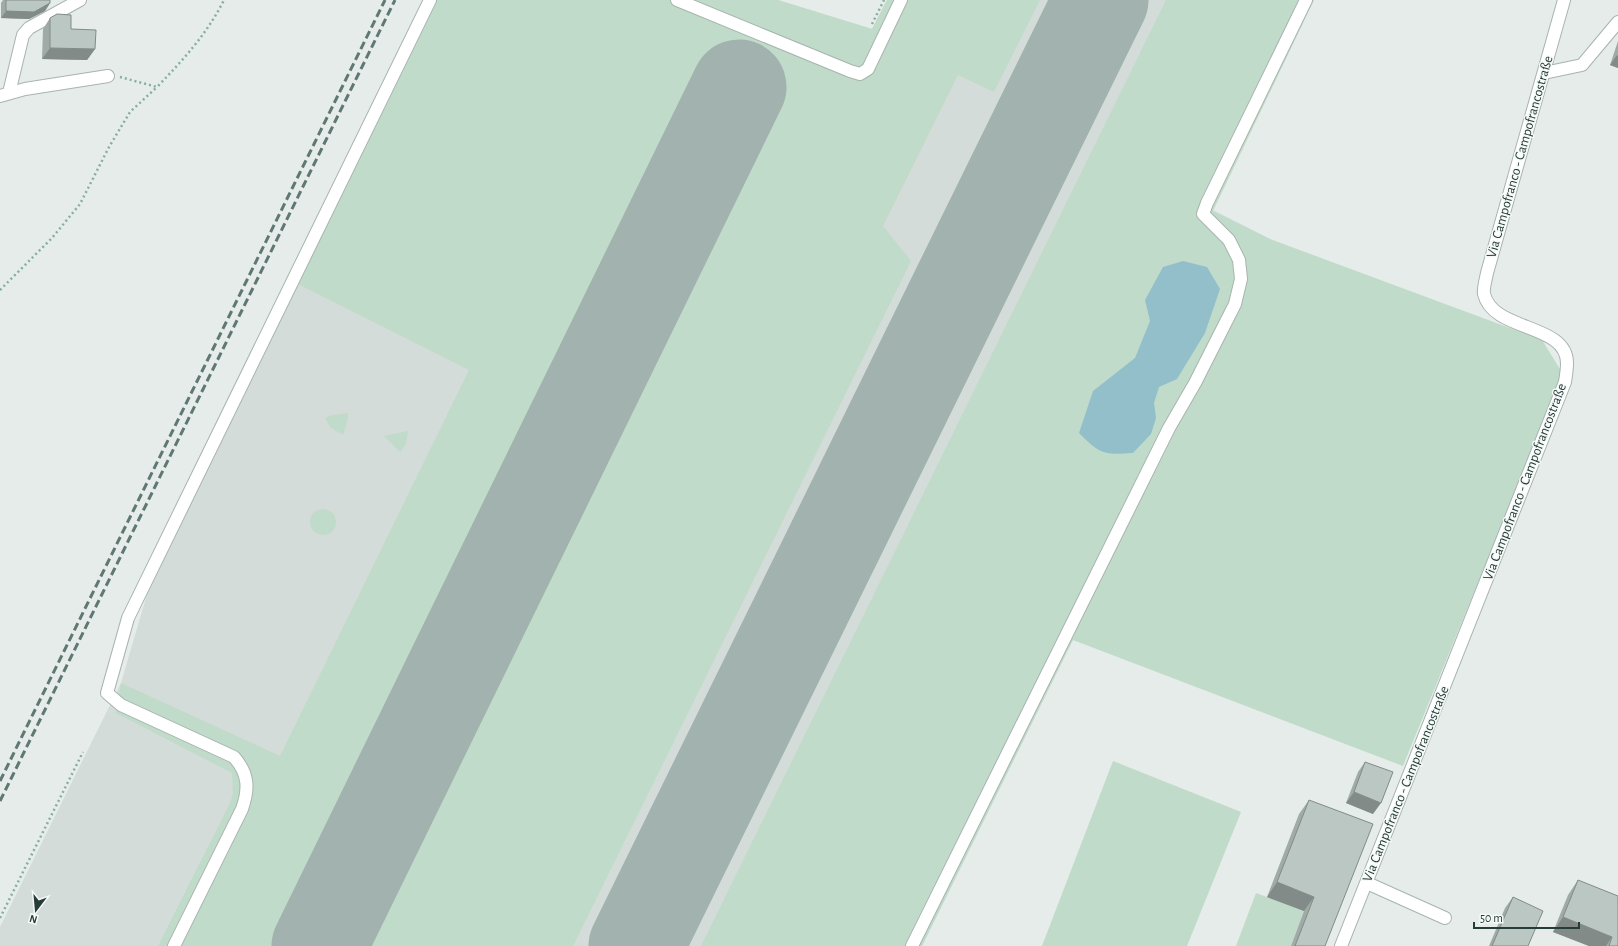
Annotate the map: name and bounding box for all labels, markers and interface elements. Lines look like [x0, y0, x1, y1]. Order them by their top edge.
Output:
street label: Via Campofranco - Campofrancostraße [1484, 54, 1556, 260]
street label: Via Campofranco - Campofrancostraße [1481, 382, 1569, 582]
street label: Via Campofranco - Campofrancostraße [1360, 684, 1452, 884]
north arrow [16, 890, 56, 930]
scale bar [1474, 904, 1579, 930]
text: 50 m [1480, 912, 1503, 924]
text: N [28, 913, 39, 925]

